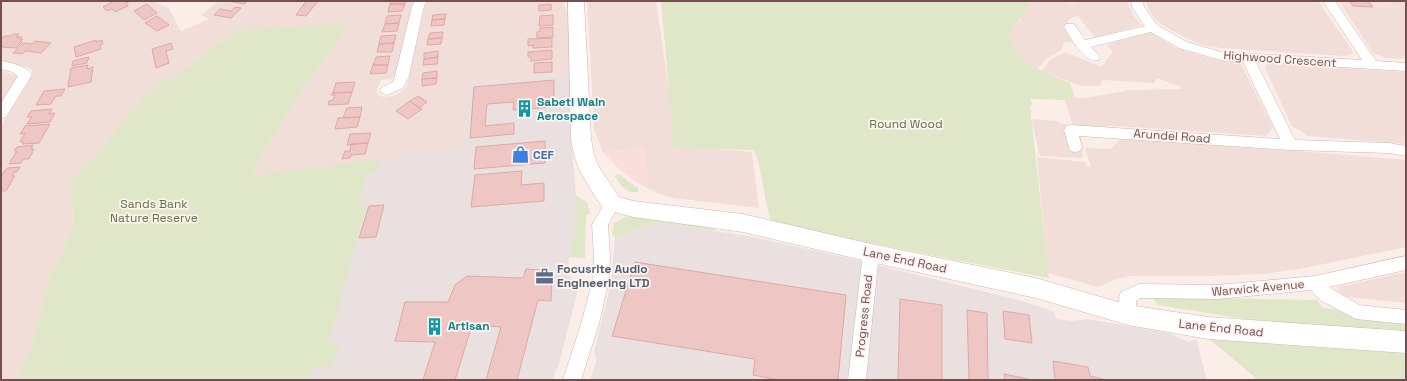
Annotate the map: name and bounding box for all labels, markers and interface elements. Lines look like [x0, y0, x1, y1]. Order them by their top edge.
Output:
street label: Highwood Crescent [1223, 47, 1337, 71]
place label: Sabeti Wain Aerospace [537, 94, 605, 124]
building icon: Sabeti Wain Aerospace [514, 99, 534, 119]
park label: Round Wood [869, 116, 943, 132]
street label: Arundel Road [1133, 125, 1211, 147]
shop icon: CEF [510, 145, 530, 165]
place label: CEF [533, 147, 554, 163]
park label: Sands Bank Nature Reserve [110, 196, 198, 226]
street label: Lane End Road [862, 243, 948, 277]
place label: Focusrite Audio Engineering LTD [557, 261, 650, 291]
office icon: Focusrite Audio Engineering LTD [534, 266, 554, 286]
street label: Progress Road [852, 274, 876, 358]
street label: Warwick Avenue [1211, 276, 1305, 300]
building icon: Artisan [425, 316, 445, 336]
street label: Lane End Road [1178, 316, 1264, 340]
place label: Artisan [448, 318, 490, 334]

